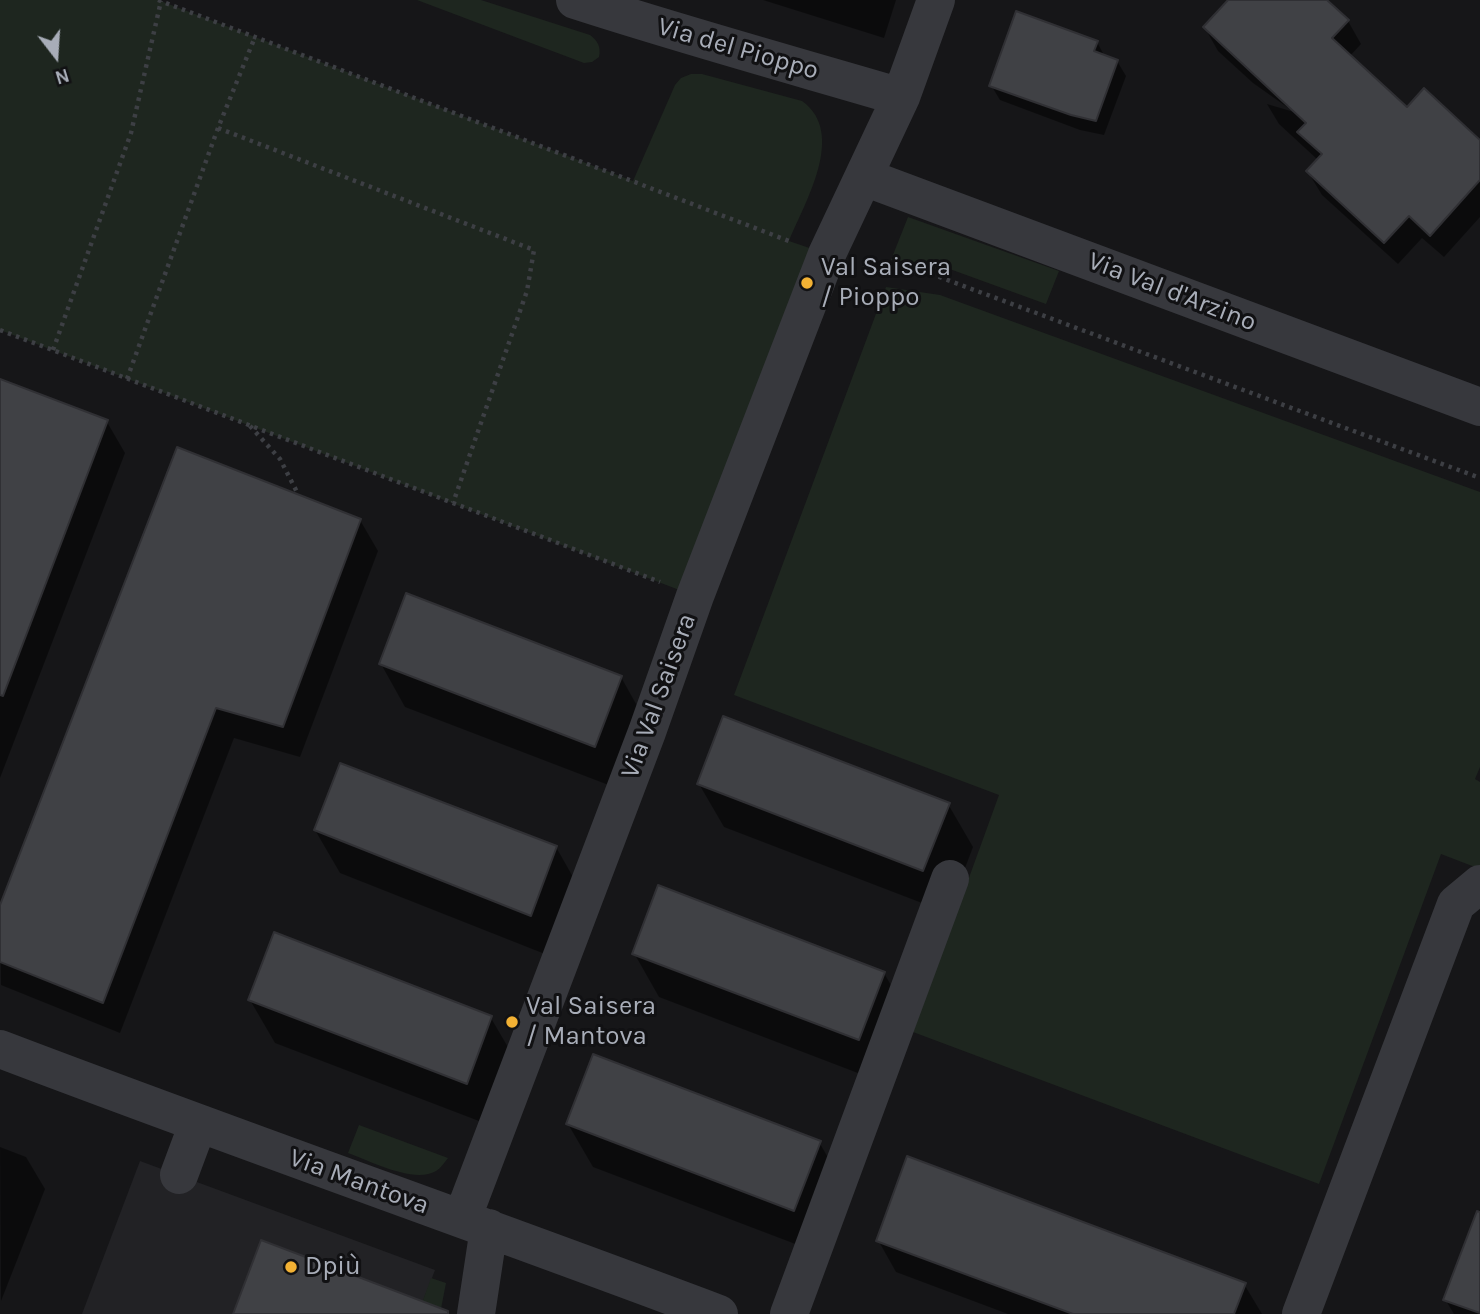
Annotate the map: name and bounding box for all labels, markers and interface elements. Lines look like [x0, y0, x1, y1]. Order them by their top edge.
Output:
street label: Via del Pioppo [654, 11, 822, 87]
north arrow [21, 21, 91, 91]
text: N [52, 64, 72, 89]
street label: Via Val d'Arzino [1083, 246, 1261, 338]
place label: Val Saisera / Pioppo [821, 252, 951, 314]
marker: Val Saisera / Pioppo [799, 275, 815, 291]
street label: Via Val Saisera [615, 609, 703, 783]
place label: Val Saisera / Mantova [526, 991, 656, 1052]
marker: Val Saisera / Mantova [504, 1014, 520, 1030]
street label: Via Mantova [285, 1142, 433, 1222]
place label: Dpiù [305, 1251, 361, 1283]
marker: Dpiù [283, 1259, 299, 1275]

